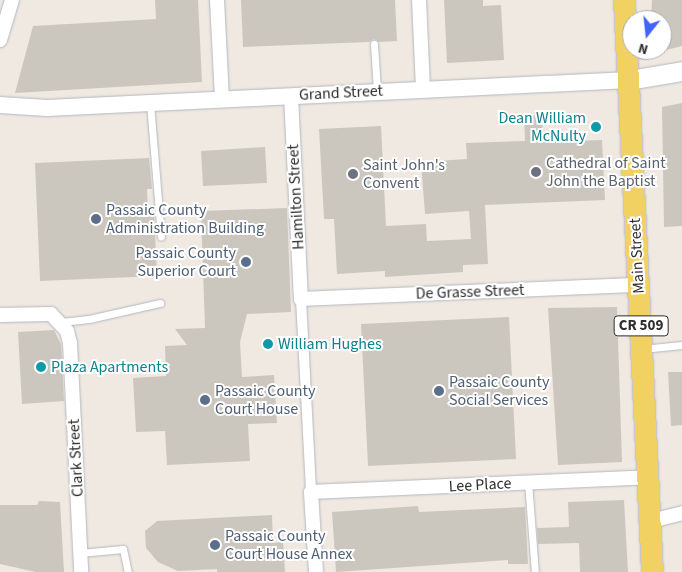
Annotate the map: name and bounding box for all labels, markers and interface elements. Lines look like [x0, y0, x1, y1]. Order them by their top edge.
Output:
north arrow [622, 10, 672, 60]
text: N [636, 38, 650, 59]
street label: Grand Street [299, 81, 383, 105]
place label: Dean William McNulty [498, 108, 586, 146]
marker: Dean William McNulty [590, 121, 602, 133]
street label: Hamilton Street [284, 144, 308, 250]
place label: Cathedral of Saint John the Baptist [546, 153, 666, 191]
place label: Saint John's Convent [363, 155, 445, 193]
marker: Cathedral of Saint John the Baptist [530, 166, 542, 178]
marker: Saint John's Convent [347, 168, 359, 180]
place label: Passaic County Administration Building [106, 200, 264, 238]
marker: Passaic County Administration Building [90, 213, 102, 225]
street label: Main Street [625, 218, 649, 294]
place label: Passaic County Superior Court [136, 243, 236, 281]
marker: Passaic County Superior Court [240, 256, 252, 268]
street label: De Grasse Street [415, 281, 525, 303]
road number: CR 509 [614, 314, 668, 338]
place label: William Hughes [278, 334, 382, 354]
marker: William Hughes [262, 338, 274, 350]
place label: Plaza Apartments [51, 357, 168, 377]
marker: Plaza Apartments [35, 361, 47, 373]
place label: Passaic County Social Services [449, 372, 549, 410]
place label: Passaic County Court House [215, 381, 315, 419]
marker: Passaic County Social Services [433, 385, 445, 397]
marker: Passaic County Court House [199, 394, 211, 406]
street label: Clark Street [64, 419, 88, 497]
street label: Lee Place [448, 474, 512, 496]
place label: Passaic County Court House Annex [225, 526, 352, 564]
marker: Passaic County Court House Annex [209, 539, 221, 551]

